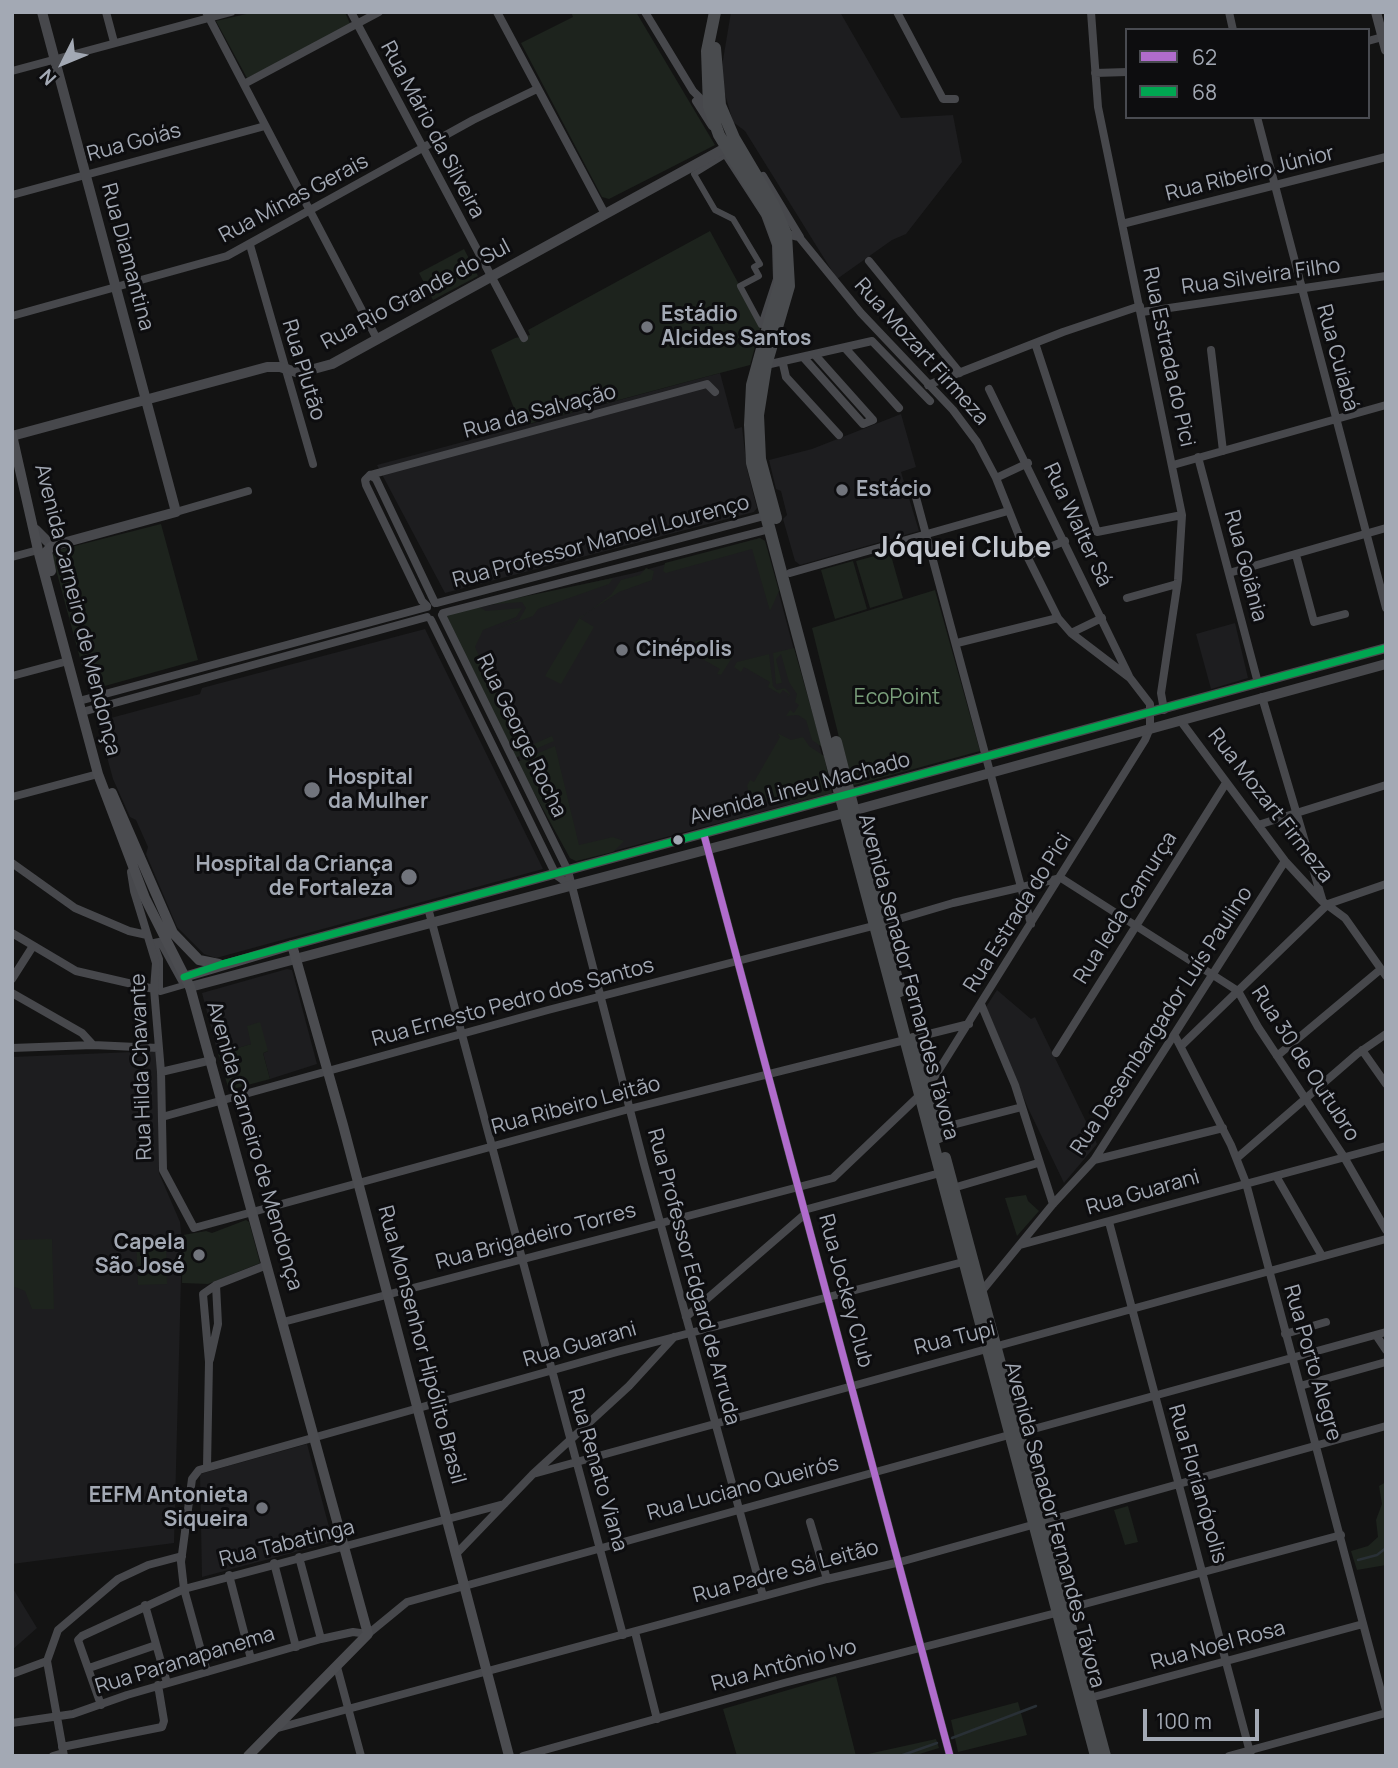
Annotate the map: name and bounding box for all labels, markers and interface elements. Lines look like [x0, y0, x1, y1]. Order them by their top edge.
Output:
north arrow [28, 28, 98, 98]
legend [1125, 28, 1370, 119]
street label: Rua Mário da Silveira [375, 37, 489, 223]
text: 62 [1192, 43, 1217, 71]
text: N [33, 63, 62, 91]
text: 68 [1192, 78, 1217, 106]
street label: Rua Goiás [84, 118, 184, 168]
street label: Rua Ribeiro Júnior [1163, 141, 1337, 207]
street label: Rua Minas Gerais [215, 149, 373, 249]
street label: Rua Diamantina [95, 180, 159, 334]
street label: Rua Rio Grande do Sul [317, 234, 515, 356]
street label: Rua Silveira Filho [1180, 253, 1342, 301]
street label: Rua Estrada do Pici [1137, 265, 1199, 449]
street label: Rua Mozart Firmeza [848, 273, 994, 431]
place label: Estádio Alcides Santos [661, 302, 811, 352]
street label: Rua Cuiabá [1311, 302, 1363, 414]
street label: Rua Plutão [276, 317, 330, 423]
marker: Estádio Alcides Santos [639, 319, 655, 335]
street label: Rua da Salvação [461, 380, 619, 444]
street label: Rua Walter Sá [1037, 459, 1117, 591]
street label: Avenida Carneiro de Mendonça [29, 462, 125, 758]
place label: Estácio [856, 477, 931, 503]
marker: Estácio [834, 482, 850, 498]
street label: Rua Professor Manoel Lourenço [450, 490, 752, 594]
street label: Rua Goiânia [1218, 507, 1272, 625]
district label: Jóquei Clube [875, 532, 1051, 566]
place label: Cinépolis [636, 637, 732, 663]
marker: Cinépolis [614, 642, 630, 658]
street label: Rua George Rocha [471, 650, 571, 822]
park label: EcoPoint [854, 685, 940, 711]
street label: Rua Mozart Firmeza [1202, 724, 1338, 888]
street label: Avenida Lineu Machado [687, 747, 913, 831]
place label: Hospital da Mulher [328, 765, 428, 815]
marker: Hospital da Mulher [302, 780, 322, 800]
street label: Avenida Senador Fernandes Távora [852, 811, 964, 1143]
street label: Rua Ieda Camurça [1069, 827, 1183, 989]
street label: Rua Estrada do Pici [959, 829, 1077, 997]
unlabelled marker [671, 833, 685, 847]
place label: Hospital da Criança de Fortaleza [196, 852, 393, 902]
marker: Hospital da Criança de Fortaleza [399, 867, 419, 887]
street label: Rua Desembargador Luís Paulino [1066, 882, 1258, 1160]
street label: Rua Ernesto Pedro dos Santos [369, 953, 657, 1053]
street label: Rua Hilda Chavante [126, 973, 158, 1161]
street label: Rua 30 de Outubro [1245, 982, 1365, 1146]
street label: Avenida Carneiro de Mendonça [201, 999, 307, 1293]
street label: Rua Ribeiro Leitão [489, 1071, 663, 1141]
street label: Rua Professor Edgard de Arruda [641, 1126, 745, 1428]
street label: Rua Guarani [1083, 1165, 1203, 1221]
street label: Rua Brigadeiro Torres [433, 1198, 639, 1276]
street label: Rua Monsenhor Hipólito Brasil [372, 1203, 470, 1487]
street label: Rua Jockey Club [812, 1212, 878, 1370]
place label: Capela São José [95, 1230, 185, 1280]
marker: Capela São José [191, 1247, 207, 1263]
street label: Rua Porto Alegre [1278, 1282, 1346, 1444]
street label: Rua Guarani [520, 1317, 640, 1373]
street label: Rua Tupi [912, 1317, 998, 1361]
street label: Avenida Senador Fernandes Távora [998, 1359, 1110, 1691]
street label: Rua Renato Viana [562, 1386, 632, 1554]
street label: Rua Florianópolis [1162, 1402, 1232, 1566]
street label: Rua Luciano Queirós [644, 1451, 842, 1527]
place label: EEFM Antonieta Siqueira [89, 1483, 248, 1533]
marker: EEFM Antonieta Siqueira [254, 1500, 270, 1516]
street label: Rua Tabatinga [217, 1515, 357, 1573]
street label: Rua Padre Sá Leitão [691, 1535, 881, 1609]
street label: Rua Noel Rosa [1148, 1616, 1288, 1676]
street label: Rua Paranapanema [92, 1622, 278, 1700]
street label: Rua Antônio Ivo [709, 1635, 859, 1697]
scale bar [1146, 1694, 1262, 1738]
text: 100 m [1156, 1707, 1212, 1735]

